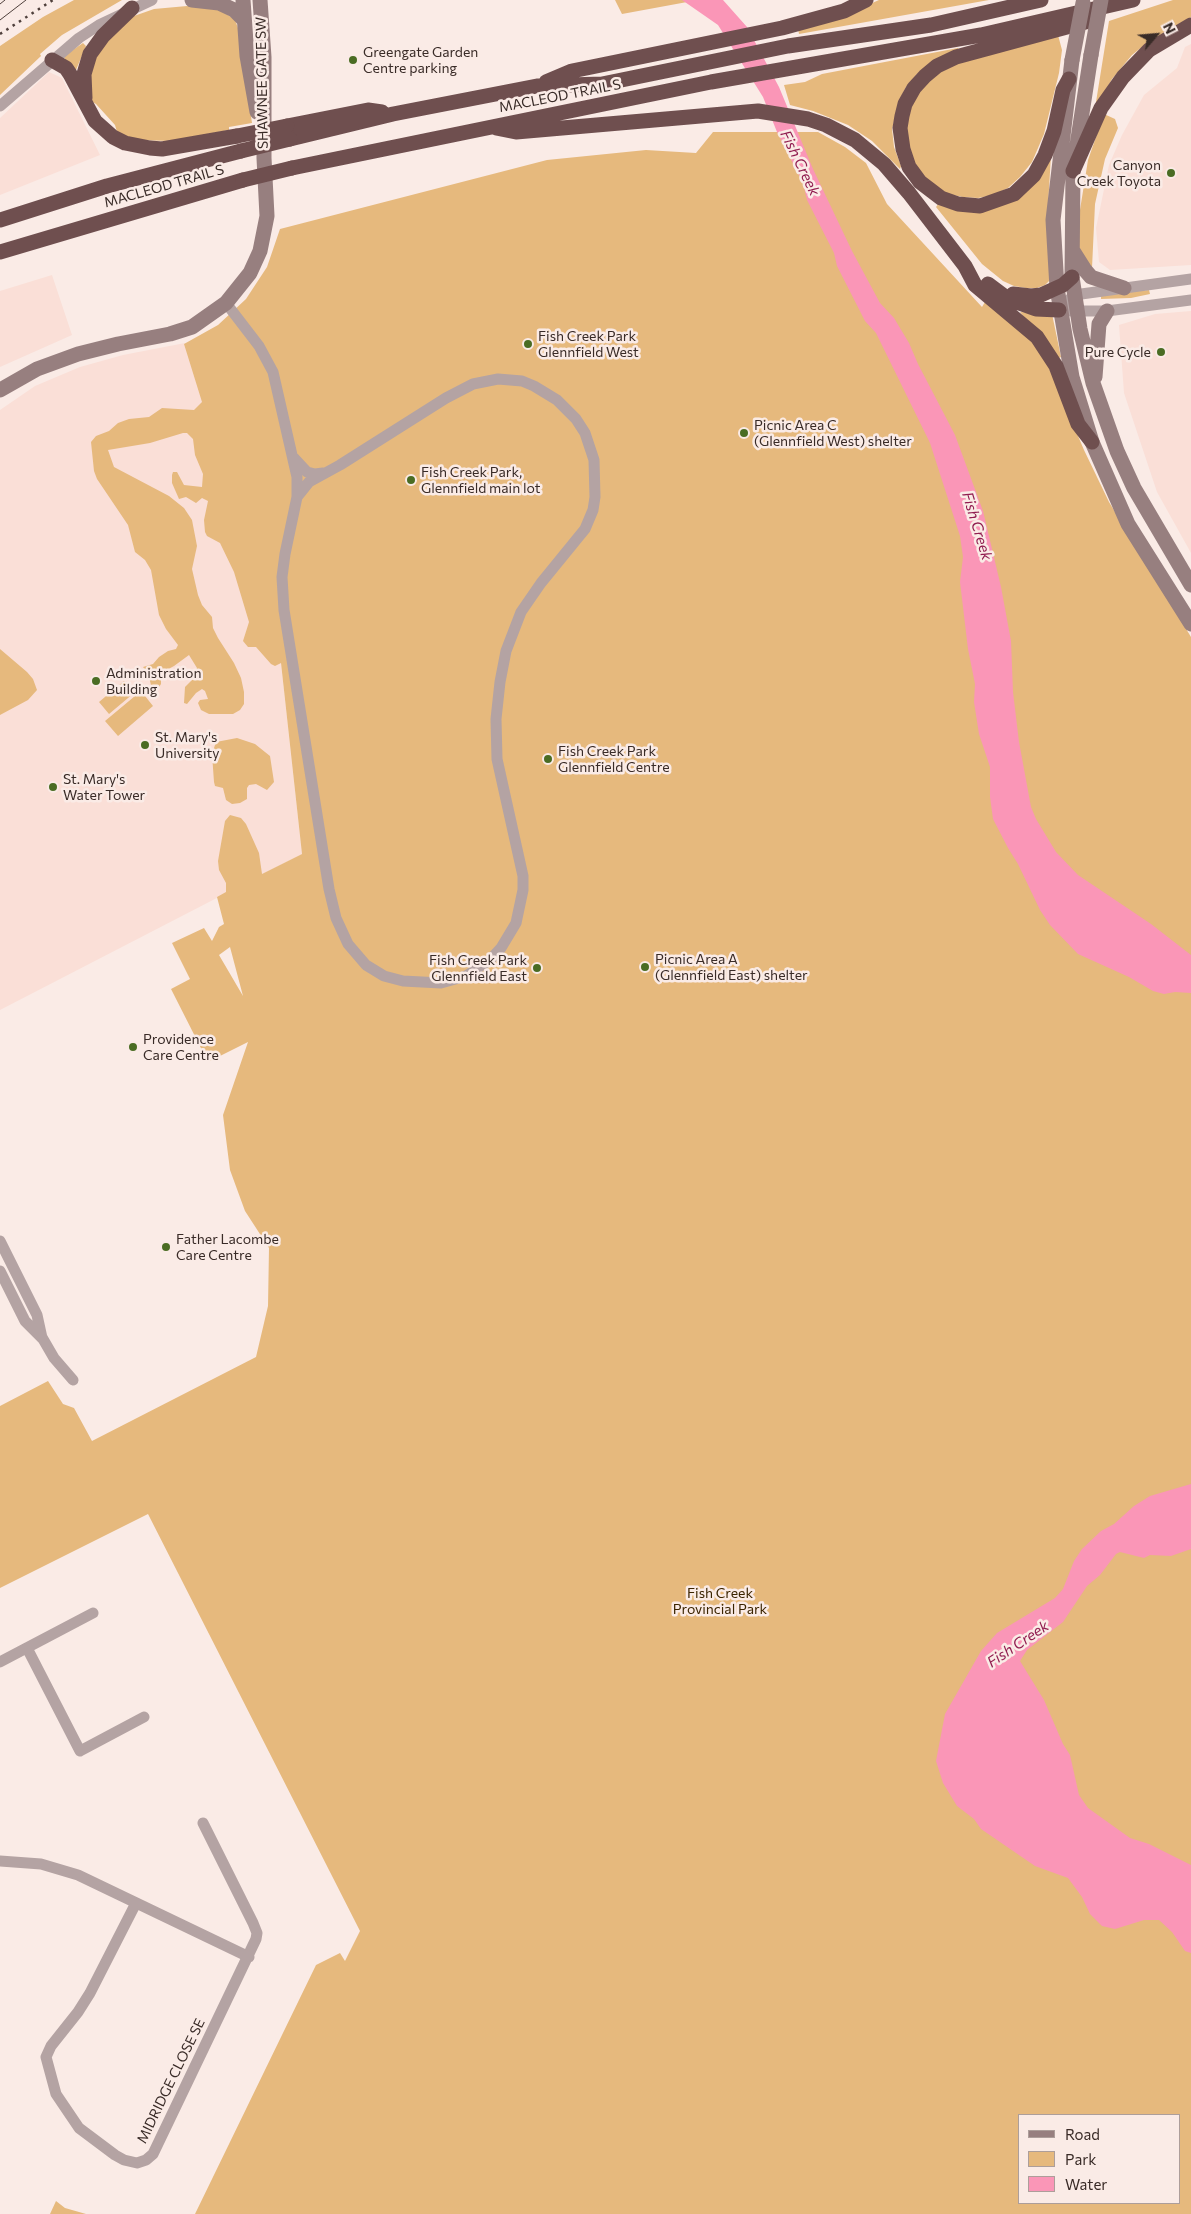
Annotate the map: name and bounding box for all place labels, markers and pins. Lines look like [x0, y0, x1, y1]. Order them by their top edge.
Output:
place label: Greengate Garden Centre parking [363, 44, 478, 76]
marker: Greengate Garden Centre parking [347, 54, 359, 66]
place label: Canyon Creek Toyota [1077, 157, 1161, 190]
marker: Canyon Creek Toyota [1165, 167, 1177, 179]
place label: Fish Creek Park Glennfield West [538, 328, 639, 361]
marker: Fish Creek Park Glennfield West [522, 338, 534, 350]
place label: Pure Cycle [1085, 344, 1151, 360]
marker: Pure Cycle [1155, 346, 1167, 358]
place label: Picnic Area C (Glennfield West) shelter [754, 417, 912, 450]
marker: Picnic Area C (Glennfield West) shelter [738, 427, 750, 439]
place label: Fish Creek Park, Glennfield main lot [421, 464, 540, 497]
marker: Fish Creek Park, Glennfield main lot [405, 474, 417, 486]
place label: Administration Building [106, 665, 201, 698]
marker: Administration Building [90, 675, 102, 687]
place label: St. Mary's University [155, 729, 219, 762]
marker: St. Mary's University [139, 739, 151, 751]
place label: Fish Creek Park Glennfield Centre [558, 743, 670, 776]
marker: Fish Creek Park Glennfield Centre [542, 753, 554, 765]
place label: St. Mary's Water Tower [63, 771, 145, 804]
marker: St. Mary's Water Tower [47, 781, 59, 793]
place label: Picnic Area A (Glennfield East) shelter [655, 951, 808, 984]
place label: Fish Creek Park Glennfield East [429, 952, 527, 984]
marker: Picnic Area A (Glennfield East) shelter [639, 961, 651, 973]
marker: Fish Creek Park Glennfield East [531, 962, 543, 974]
place label: Providence Care Centre [143, 1031, 219, 1064]
marker: Providence Care Centre [127, 1041, 139, 1053]
place label: Father Lacombe Care Centre [176, 1231, 279, 1264]
marker: Father Lacombe Care Centre [160, 1241, 172, 1253]

